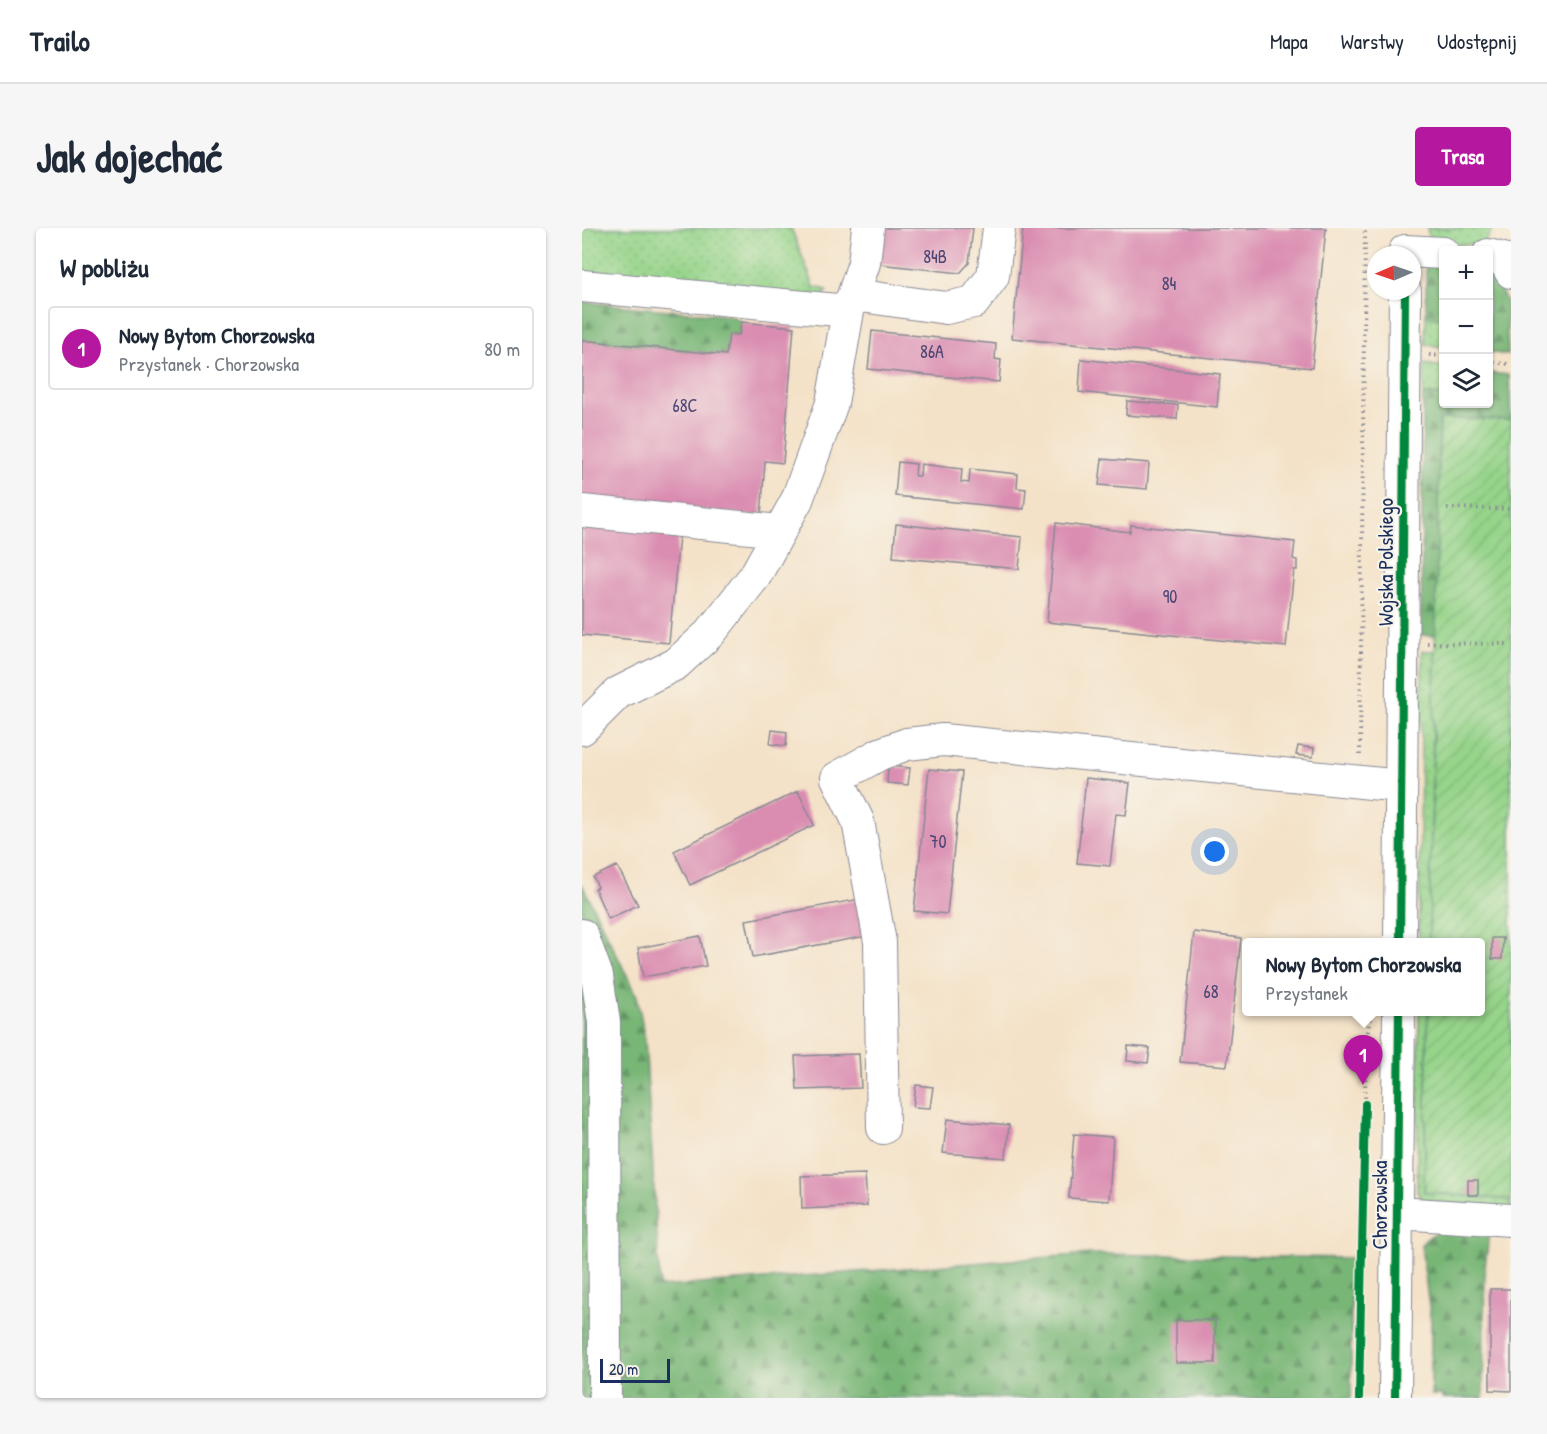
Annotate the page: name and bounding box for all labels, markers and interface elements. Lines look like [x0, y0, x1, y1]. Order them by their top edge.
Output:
text: Trailo [30, 22, 90, 60]
text: Mapa [1270, 27, 1308, 56]
text: Warstwy [1341, 27, 1404, 56]
text: Udostępnij [1437, 27, 1517, 56]
button: Trasa [1415, 127, 1511, 186]
text: Jak dojechać [36, 128, 222, 185]
house number: 84B [923, 244, 947, 269]
north arrow [1367, 246, 1421, 300]
map controls [1439, 246, 1493, 408]
button: + [1439, 246, 1493, 300]
text: W pobliżu [60, 250, 149, 285]
house number: 84 [1162, 271, 1177, 296]
button: − [1439, 300, 1493, 354]
text: Nowy Bytom Chorzowska [119, 320, 314, 350]
text: 1 [78, 335, 85, 362]
text: 80 m [484, 335, 520, 362]
house number: 86A [920, 339, 944, 364]
text: Przystanek · Chorzowska [119, 350, 299, 377]
button: layers [1439, 354, 1493, 408]
house number: 68C [673, 393, 698, 418]
street label: Wojska Polskiego [1371, 498, 1400, 626]
house number: 90 [1163, 584, 1177, 609]
house number: 70 [930, 829, 946, 854]
your location [1200, 837, 1229, 866]
popup [1242, 938, 1485, 1016]
text: Nowy Bytom Chorzowska [1266, 949, 1461, 979]
house number: 68 [1204, 979, 1219, 1004]
text: Przystanek [1266, 979, 1348, 1006]
pin: 1 [1344, 1036, 1382, 1085]
street label: Chorzowska [1365, 1160, 1394, 1250]
scale bar [600, 1356, 670, 1384]
text: 20 m [609, 1358, 638, 1380]

